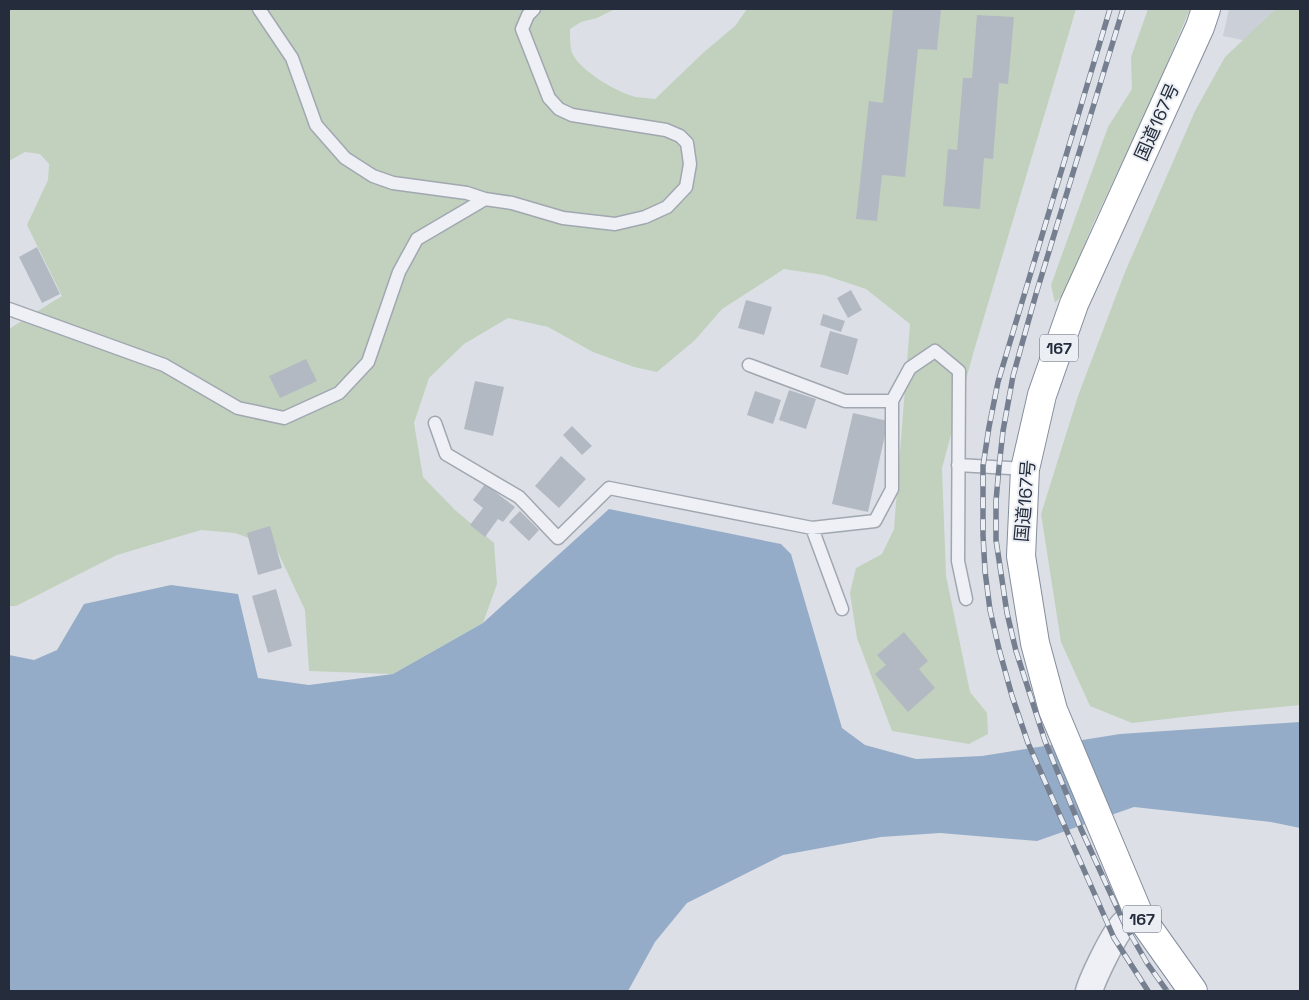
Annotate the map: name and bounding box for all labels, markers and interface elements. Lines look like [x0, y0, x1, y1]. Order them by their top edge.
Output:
street label: 国道167号 [1129, 79, 1184, 164]
road number: 167 [1040, 334, 1078, 362]
street label: 国道167号 [1009, 459, 1040, 543]
road number: 167 [1123, 906, 1161, 932]

